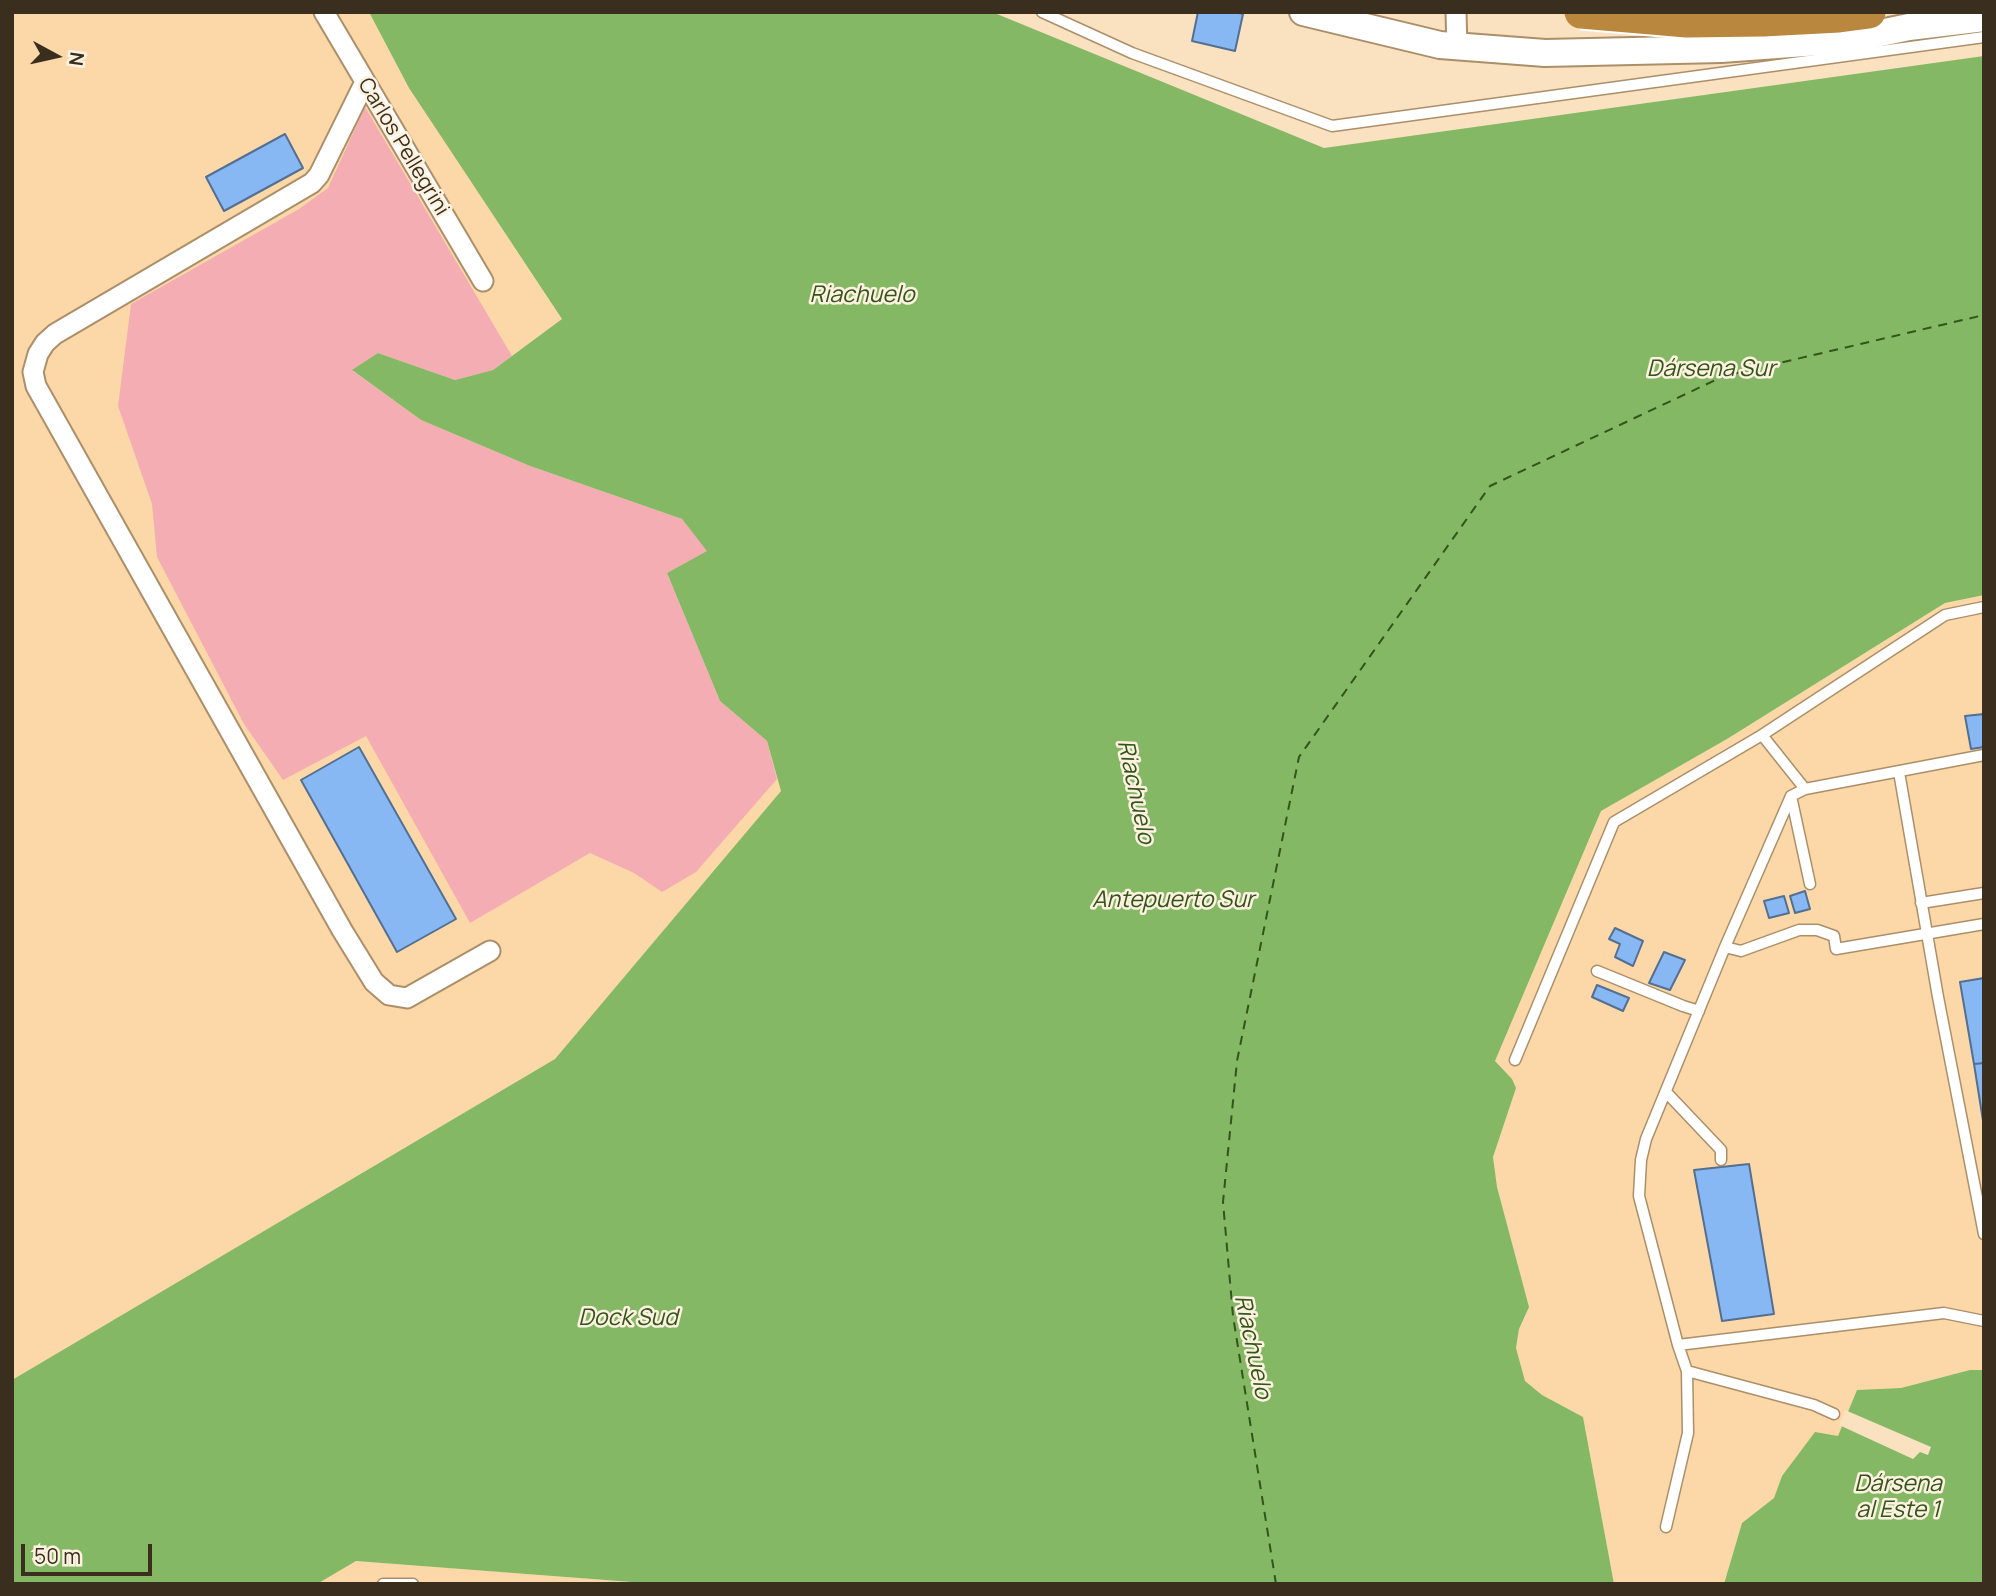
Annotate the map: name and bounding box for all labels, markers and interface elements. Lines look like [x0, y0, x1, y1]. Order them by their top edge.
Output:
north arrow [21, 21, 91, 91]
text: N [63, 50, 91, 67]
street label: Carlos Pellegrini [352, 74, 454, 220]
water label: Riachuelo [809, 282, 915, 310]
water label: Dársena Sur [1647, 356, 1775, 384]
water label: Riachuelo [1111, 738, 1159, 846]
water label: Antepuerto Sur [1092, 887, 1254, 915]
water label: Riachuelo [1228, 1293, 1276, 1401]
water label: Dock Sud [578, 1305, 678, 1333]
water label: Dársena al Este 1 [1854, 1471, 1942, 1525]
scale bar [24, 1530, 156, 1574]
text: 50 m [34, 1542, 81, 1570]

